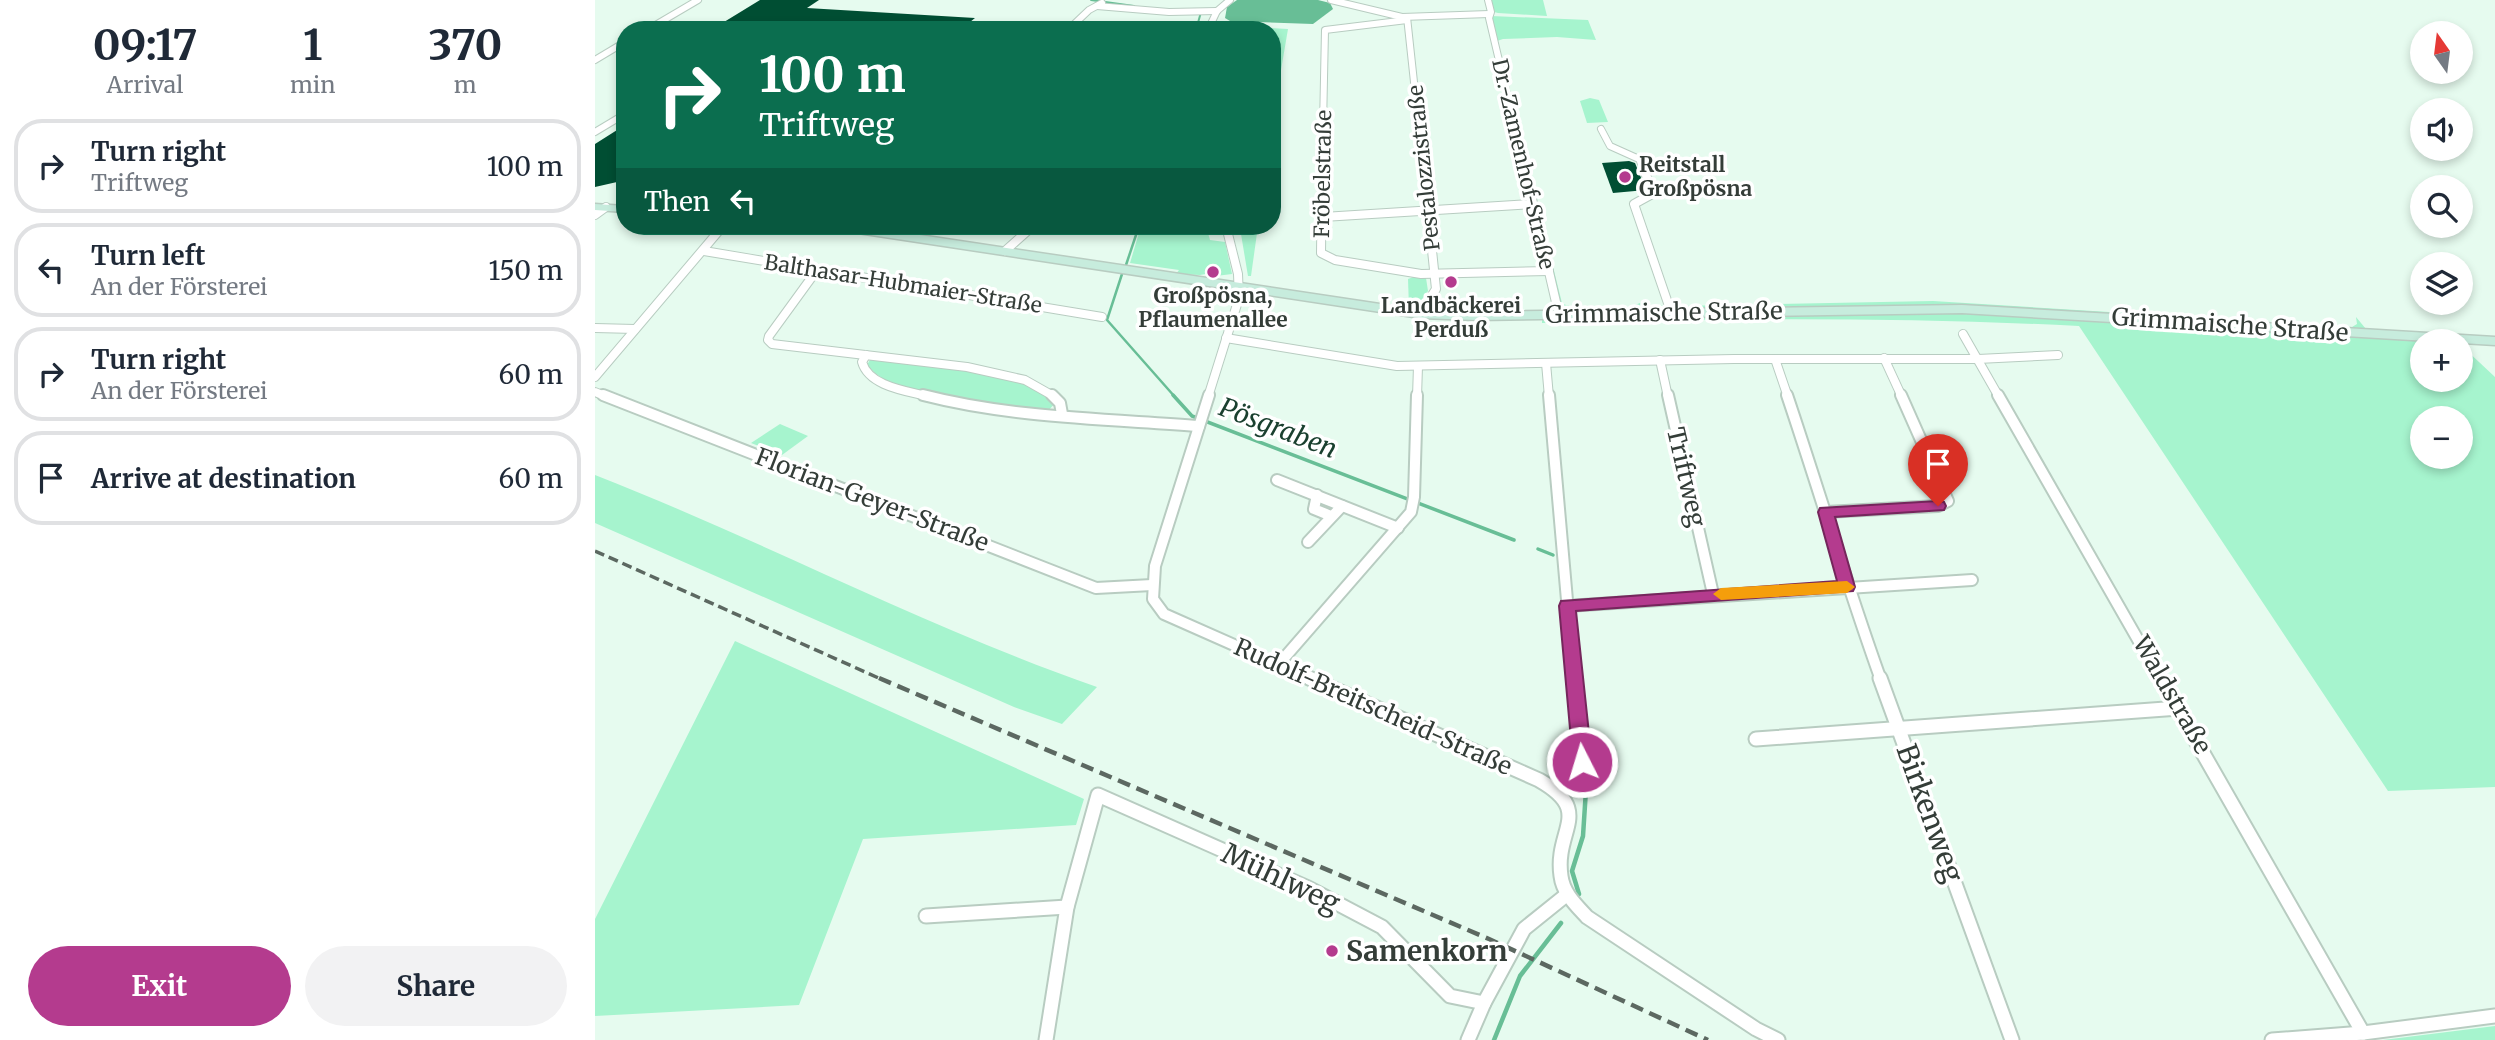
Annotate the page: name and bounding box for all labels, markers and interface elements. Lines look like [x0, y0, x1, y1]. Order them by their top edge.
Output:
text: 09:17 [93, 19, 197, 71]
text: 1 [303, 19, 323, 71]
text: 370 [428, 19, 502, 71]
north arrow [2410, 21, 2473, 84]
map controls [2410, 21, 2473, 469]
text: 100 m [759, 44, 906, 105]
icon: right [644, 49, 735, 140]
street label: Dr.-Zamenhof-Straße [1486, 56, 1561, 272]
text: Arrival [107, 70, 183, 99]
text: min [290, 70, 336, 99]
text: m [454, 70, 477, 99]
street label: Pestalozzistraße [1401, 84, 1446, 252]
button: sound [2410, 98, 2473, 161]
text: Triftweg [759, 105, 894, 145]
street label: Fröbelstraße [1308, 110, 1337, 238]
text: Turn right [91, 135, 226, 168]
icon: right [32, 147, 70, 185]
text: 100 m [487, 150, 563, 183]
place label: Reitstall Großpösna [1639, 151, 1752, 202]
text: Triftweg [91, 168, 188, 197]
marker: Reitstall Großpösna [1617, 169, 1633, 185]
button: search [2410, 175, 2473, 238]
icon: left [724, 182, 762, 220]
text: Then [644, 185, 710, 218]
text: Turn left [91, 239, 205, 272]
street label: Balthasar-Hubmaier-Straße [762, 248, 1044, 319]
icon: left [32, 251, 70, 289]
button: layers [2410, 252, 2473, 315]
text: 150 m [489, 254, 563, 287]
marker: Großpösna, Pflaumenallee [1205, 264, 1221, 280]
text: An der Försterei [91, 272, 268, 301]
marker: Landbäckerei Perduß [1443, 274, 1459, 290]
place label: Großpösna, Pflaumenallee [1138, 282, 1288, 333]
place label: Landbäckerei Perduß [1381, 292, 1521, 343]
street label: Grimmaische Straße [1545, 295, 1783, 330]
street label: Grimmaische Straße [2111, 301, 2349, 348]
button: + [2410, 329, 2473, 392]
text: Turn right [91, 343, 226, 376]
icon: right [32, 355, 70, 393]
text: 60 m [499, 358, 563, 391]
text: An der Försterei [91, 376, 268, 405]
water label: Pösgraben [1215, 390, 1342, 465]
button: − [2410, 406, 2473, 469]
street label: Triftweg [1660, 424, 1713, 530]
pin [1908, 434, 1968, 506]
street label: Florian-Geyer-Straße [751, 441, 993, 558]
icon: arrive [1919, 445, 1957, 483]
icon: arrive [32, 459, 70, 497]
text: Arrive at destination [91, 462, 356, 495]
text: 60 m [499, 462, 563, 495]
street label: Waldstraße [2126, 629, 2219, 759]
street label: Rudolf-Breitscheid-Straße [1229, 631, 1517, 782]
position arrow [1545, 725, 1619, 799]
street label: Birkenweg [1888, 739, 1972, 887]
street label: Mühlweg [1216, 835, 1346, 921]
place label: Samenkorn [1346, 933, 1507, 969]
marker: Samenkorn [1324, 943, 1340, 959]
button: Exit [28, 946, 291, 1026]
button: Share [305, 946, 567, 1026]

